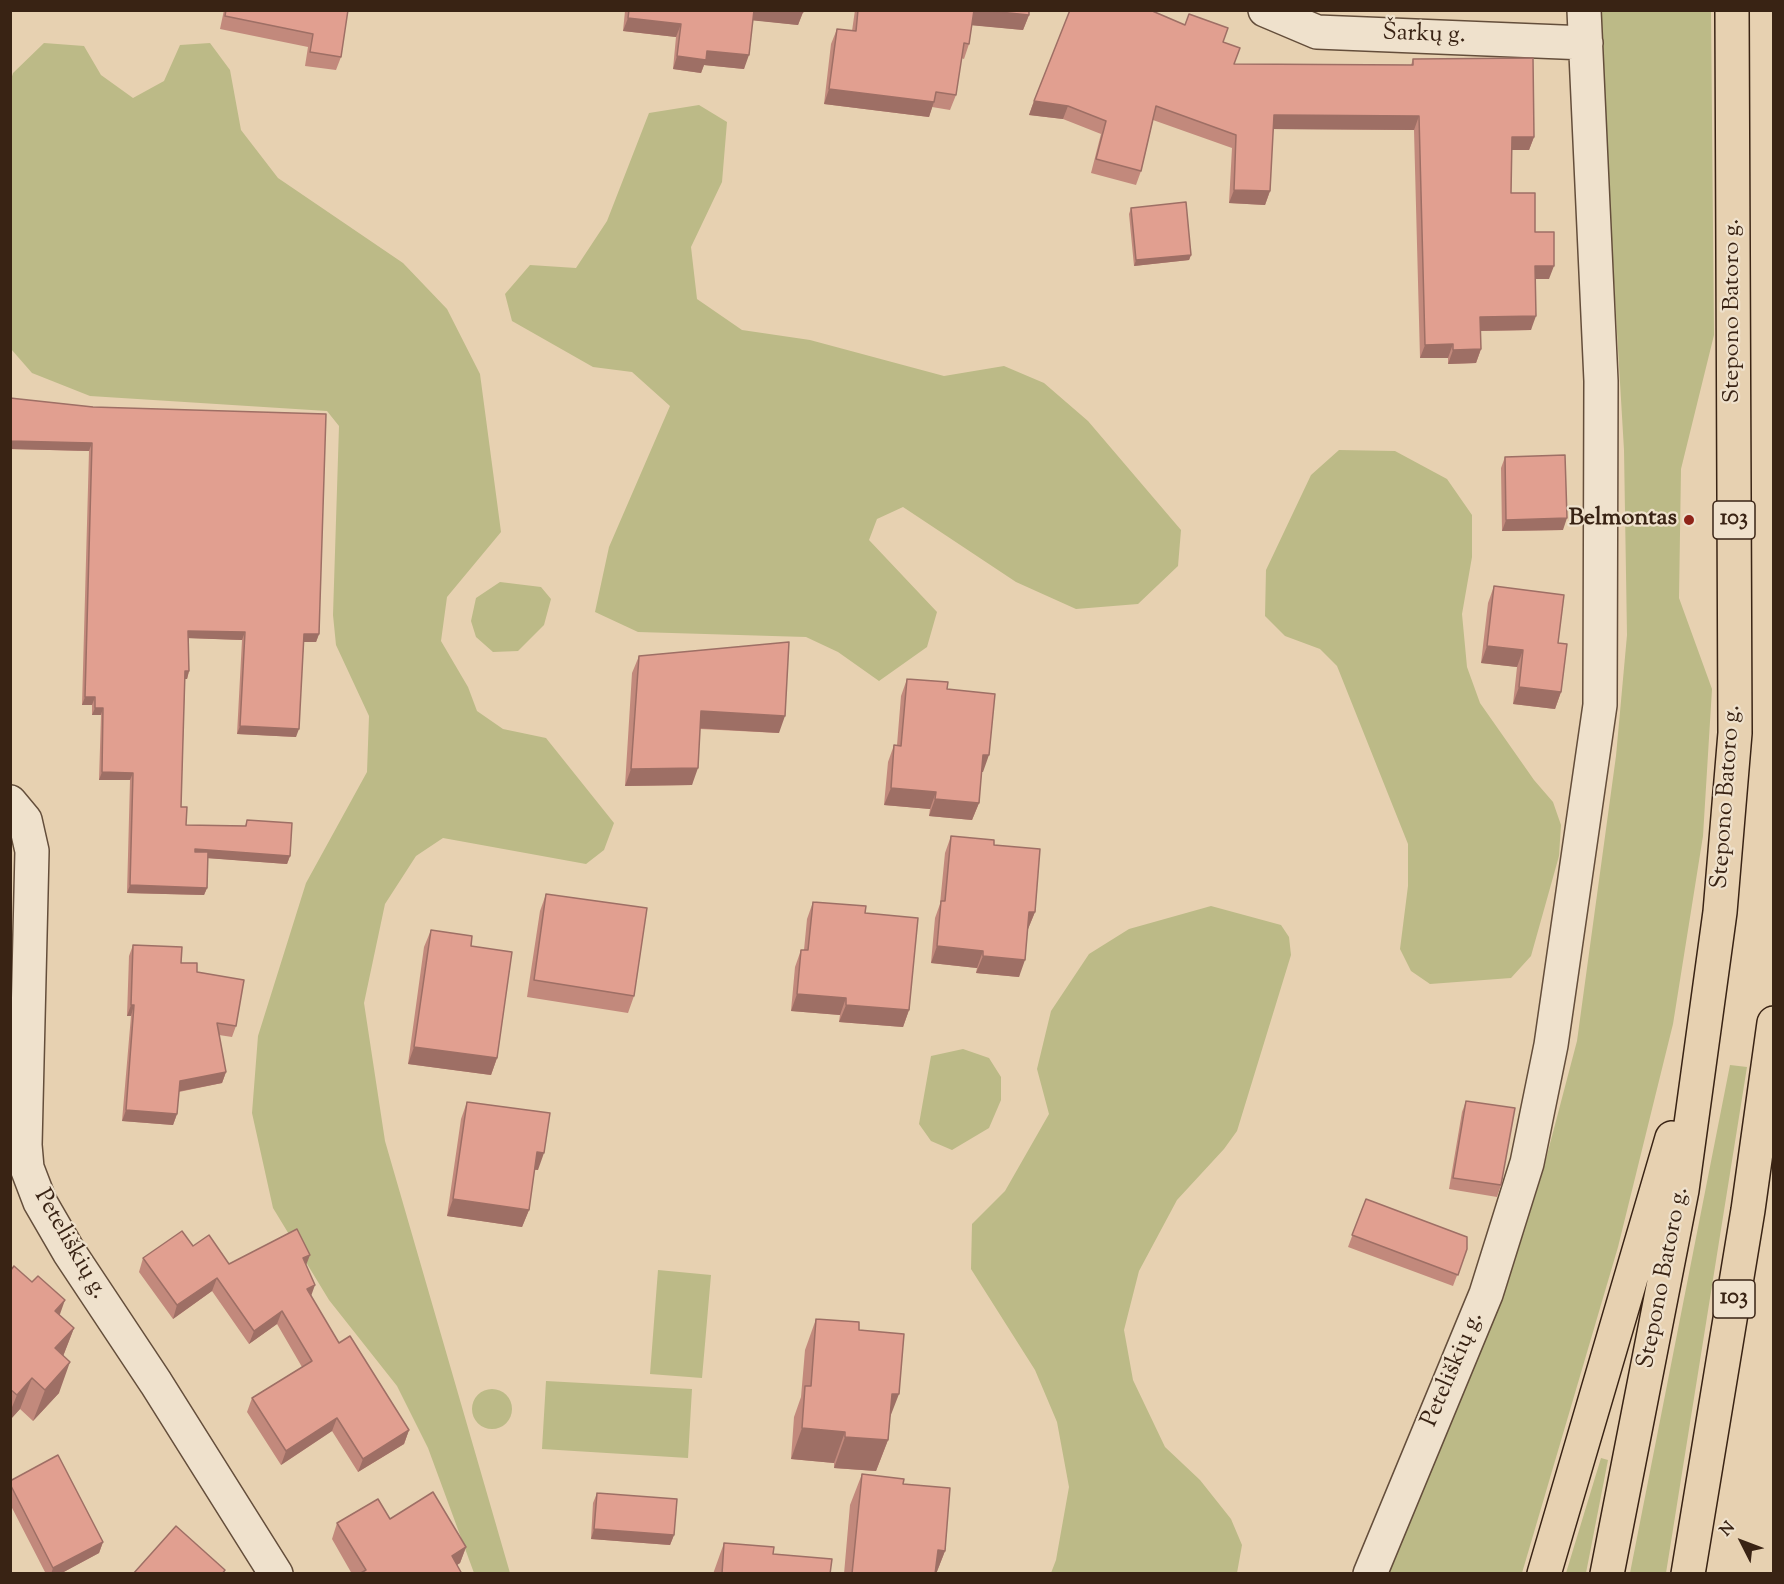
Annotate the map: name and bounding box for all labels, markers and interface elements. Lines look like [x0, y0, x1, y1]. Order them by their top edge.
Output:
street label: Šarkų g. [1382, 20, 1466, 52]
street label: Stepono Batoro g. [1720, 219, 1748, 403]
road number: 103 [1713, 501, 1755, 539]
place label: Belmontas [1569, 506, 1677, 534]
marker: Belmontas [1682, 513, 1696, 527]
street label: Stepono Batoro g. [1707, 704, 1749, 890]
street label: Peteliškių g. [26, 1185, 112, 1305]
street label: Stepono Batoro g. [1633, 1185, 1697, 1371]
road number: 103 [1713, 1280, 1755, 1318]
street label: Peteliškių g. [1417, 1308, 1491, 1432]
north arrow [1712, 1512, 1772, 1572]
text: N [1715, 1517, 1741, 1542]

